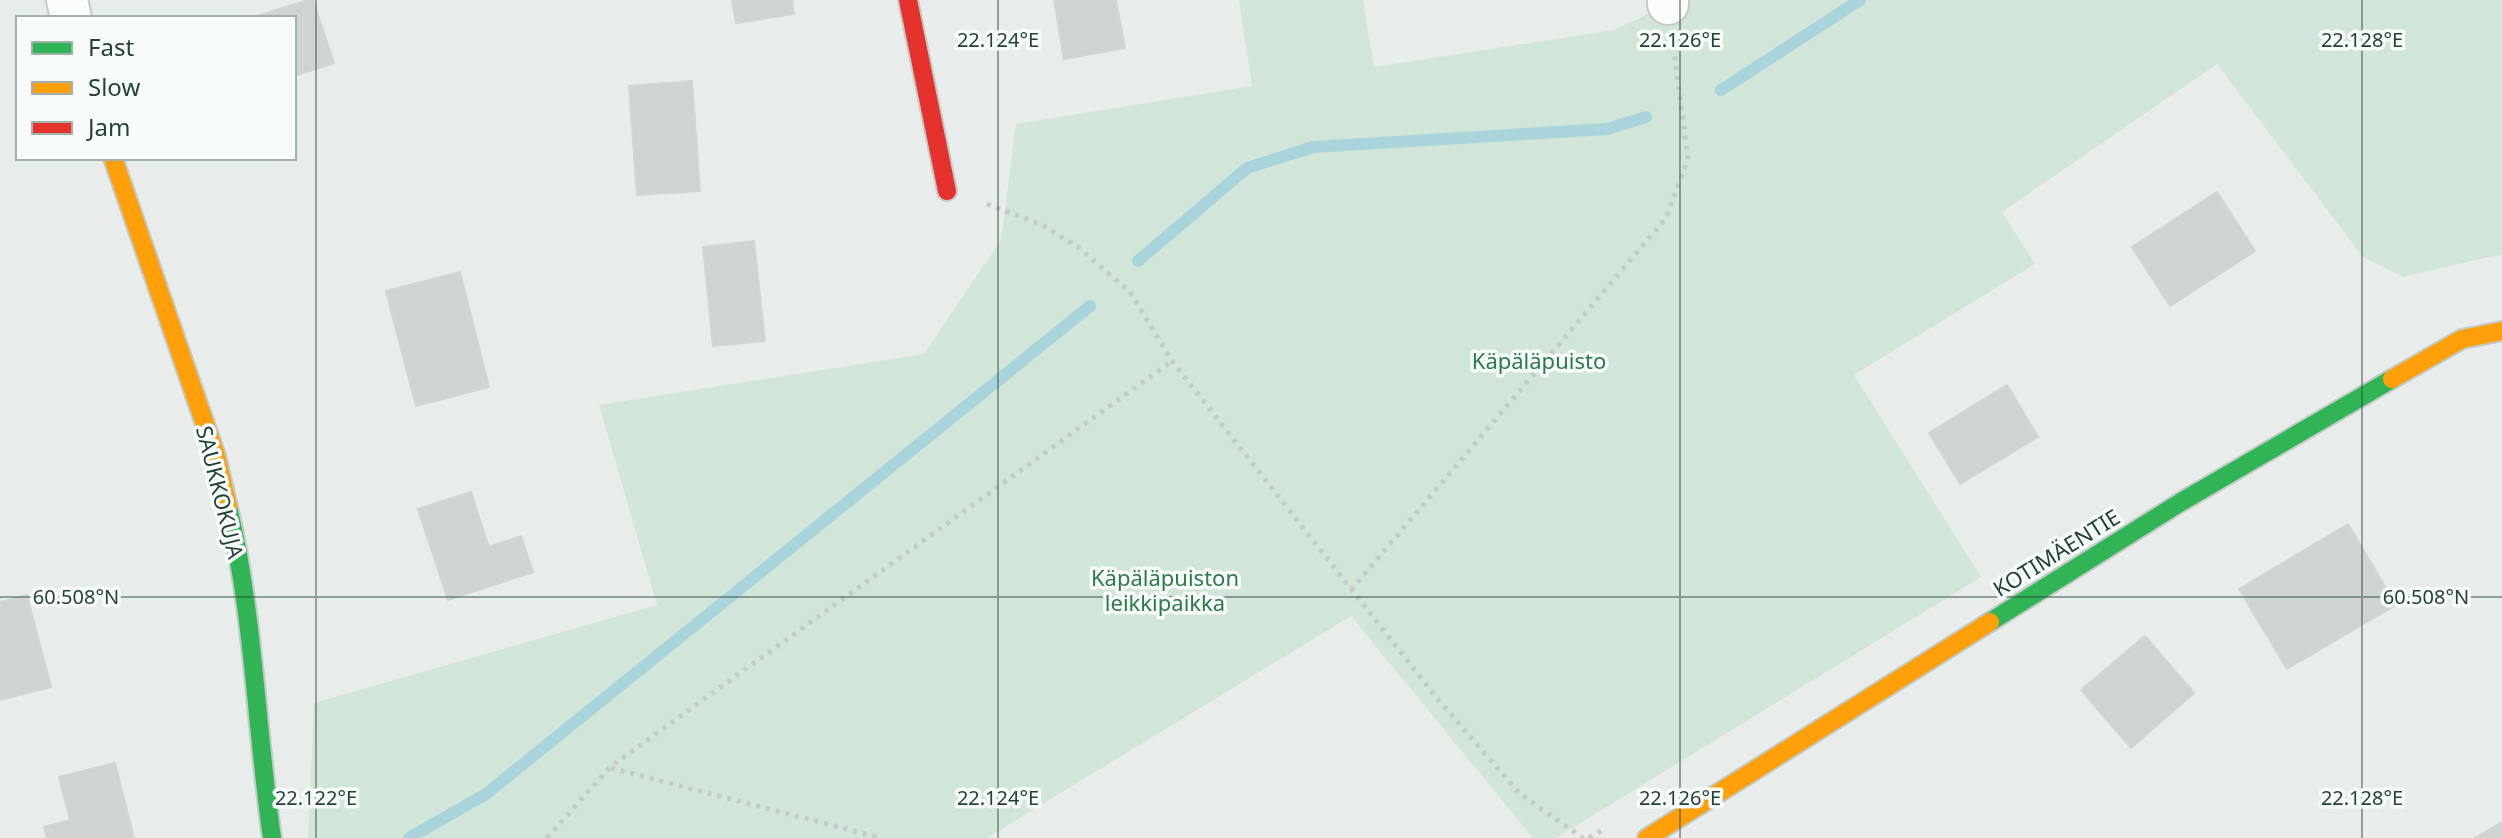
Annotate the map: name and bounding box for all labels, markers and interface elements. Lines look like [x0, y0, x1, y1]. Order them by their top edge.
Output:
legend [16, 16, 296, 160]
text: 22.124°E [957, 26, 1039, 53]
text: 22.126°E [1639, 26, 1721, 53]
text: 22.128°E [2321, 26, 2403, 53]
text: Fast [88, 30, 134, 63]
text: Slow [88, 70, 140, 103]
text: Jam [86, 110, 130, 143]
park label: Käpäläpuisto [1472, 345, 1606, 375]
street label: SAUKKOKUJA [190, 422, 252, 562]
street label: KOTIMÄENTIE [1987, 501, 2125, 603]
park label: Käpäläpuiston leikkipaikka [1091, 562, 1239, 617]
text: 60.508°N [33, 583, 119, 610]
text: 60.508°N [2383, 583, 2469, 610]
text: 22.122°E [275, 784, 357, 811]
text: 22.124°E [957, 784, 1039, 811]
text: 22.126°E [1639, 784, 1721, 811]
text: 22.128°E [2321, 784, 2403, 811]

